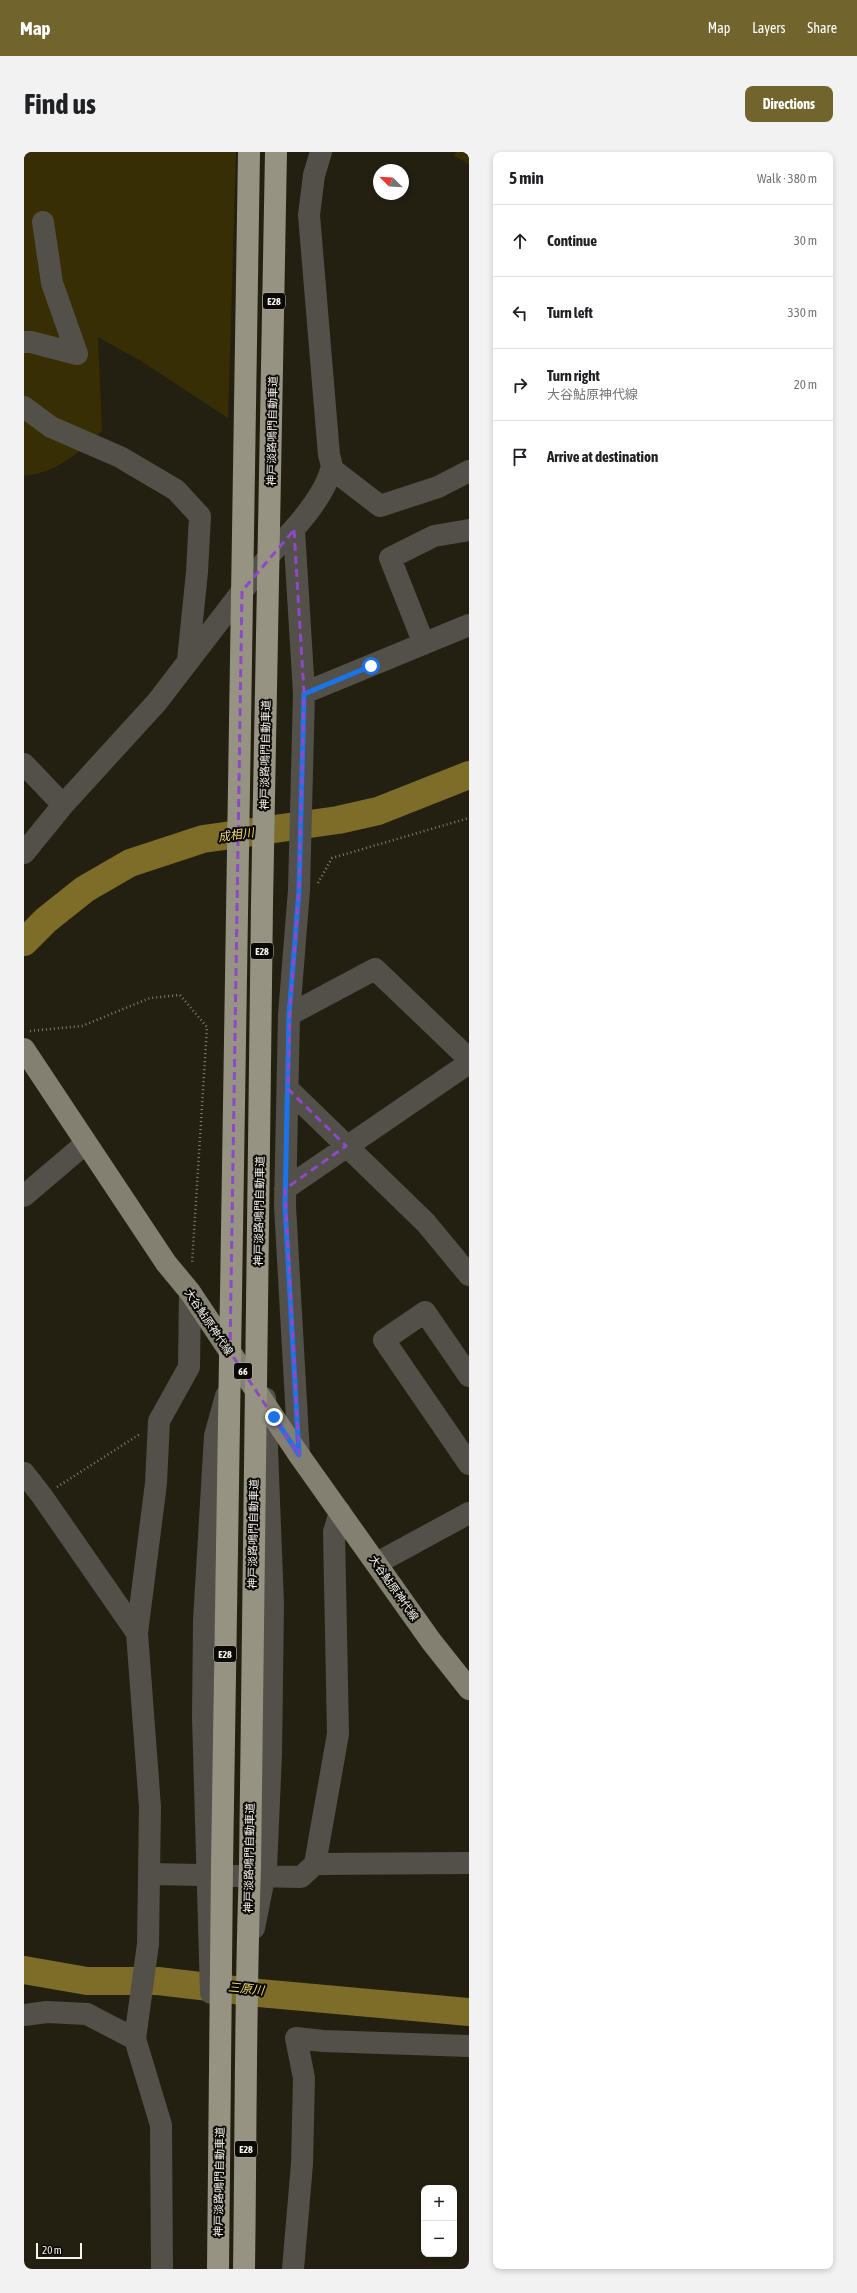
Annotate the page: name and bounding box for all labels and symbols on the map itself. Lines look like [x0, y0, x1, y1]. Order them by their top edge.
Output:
north arrow [373, 164, 409, 200]
road number: E28 [263, 293, 285, 309]
street label: 神戸淡路鳴門自動車道 [265, 376, 279, 486]
route start [362, 657, 380, 675]
street label: 神戸淡路鳴門自動車道 [258, 700, 272, 810]
water label: 成相川 [217, 825, 257, 844]
road number: E28 [251, 943, 273, 959]
street label: 神戸淡路鳴門自動車道 [252, 1156, 266, 1266]
street label: 大谷鮎原神代線 [182, 1287, 236, 1357]
road number: 66 [234, 1363, 252, 1379]
route end [265, 1408, 283, 1426]
street label: 神戸淡路鳴門自動車道 [246, 1479, 260, 1589]
street label: 大谷鮎原神代線 [367, 1553, 421, 1623]
road number: E28 [214, 1646, 236, 1662]
street label: 神戸淡路鳴門自動車道 [242, 1803, 256, 1913]
water label: 三原川 [227, 1980, 267, 1998]
street label: 神戸淡路鳴門自動車道 [212, 2127, 226, 2237]
road number: E28 [235, 2141, 257, 2157]
scale bar [36, 2241, 82, 2260]

